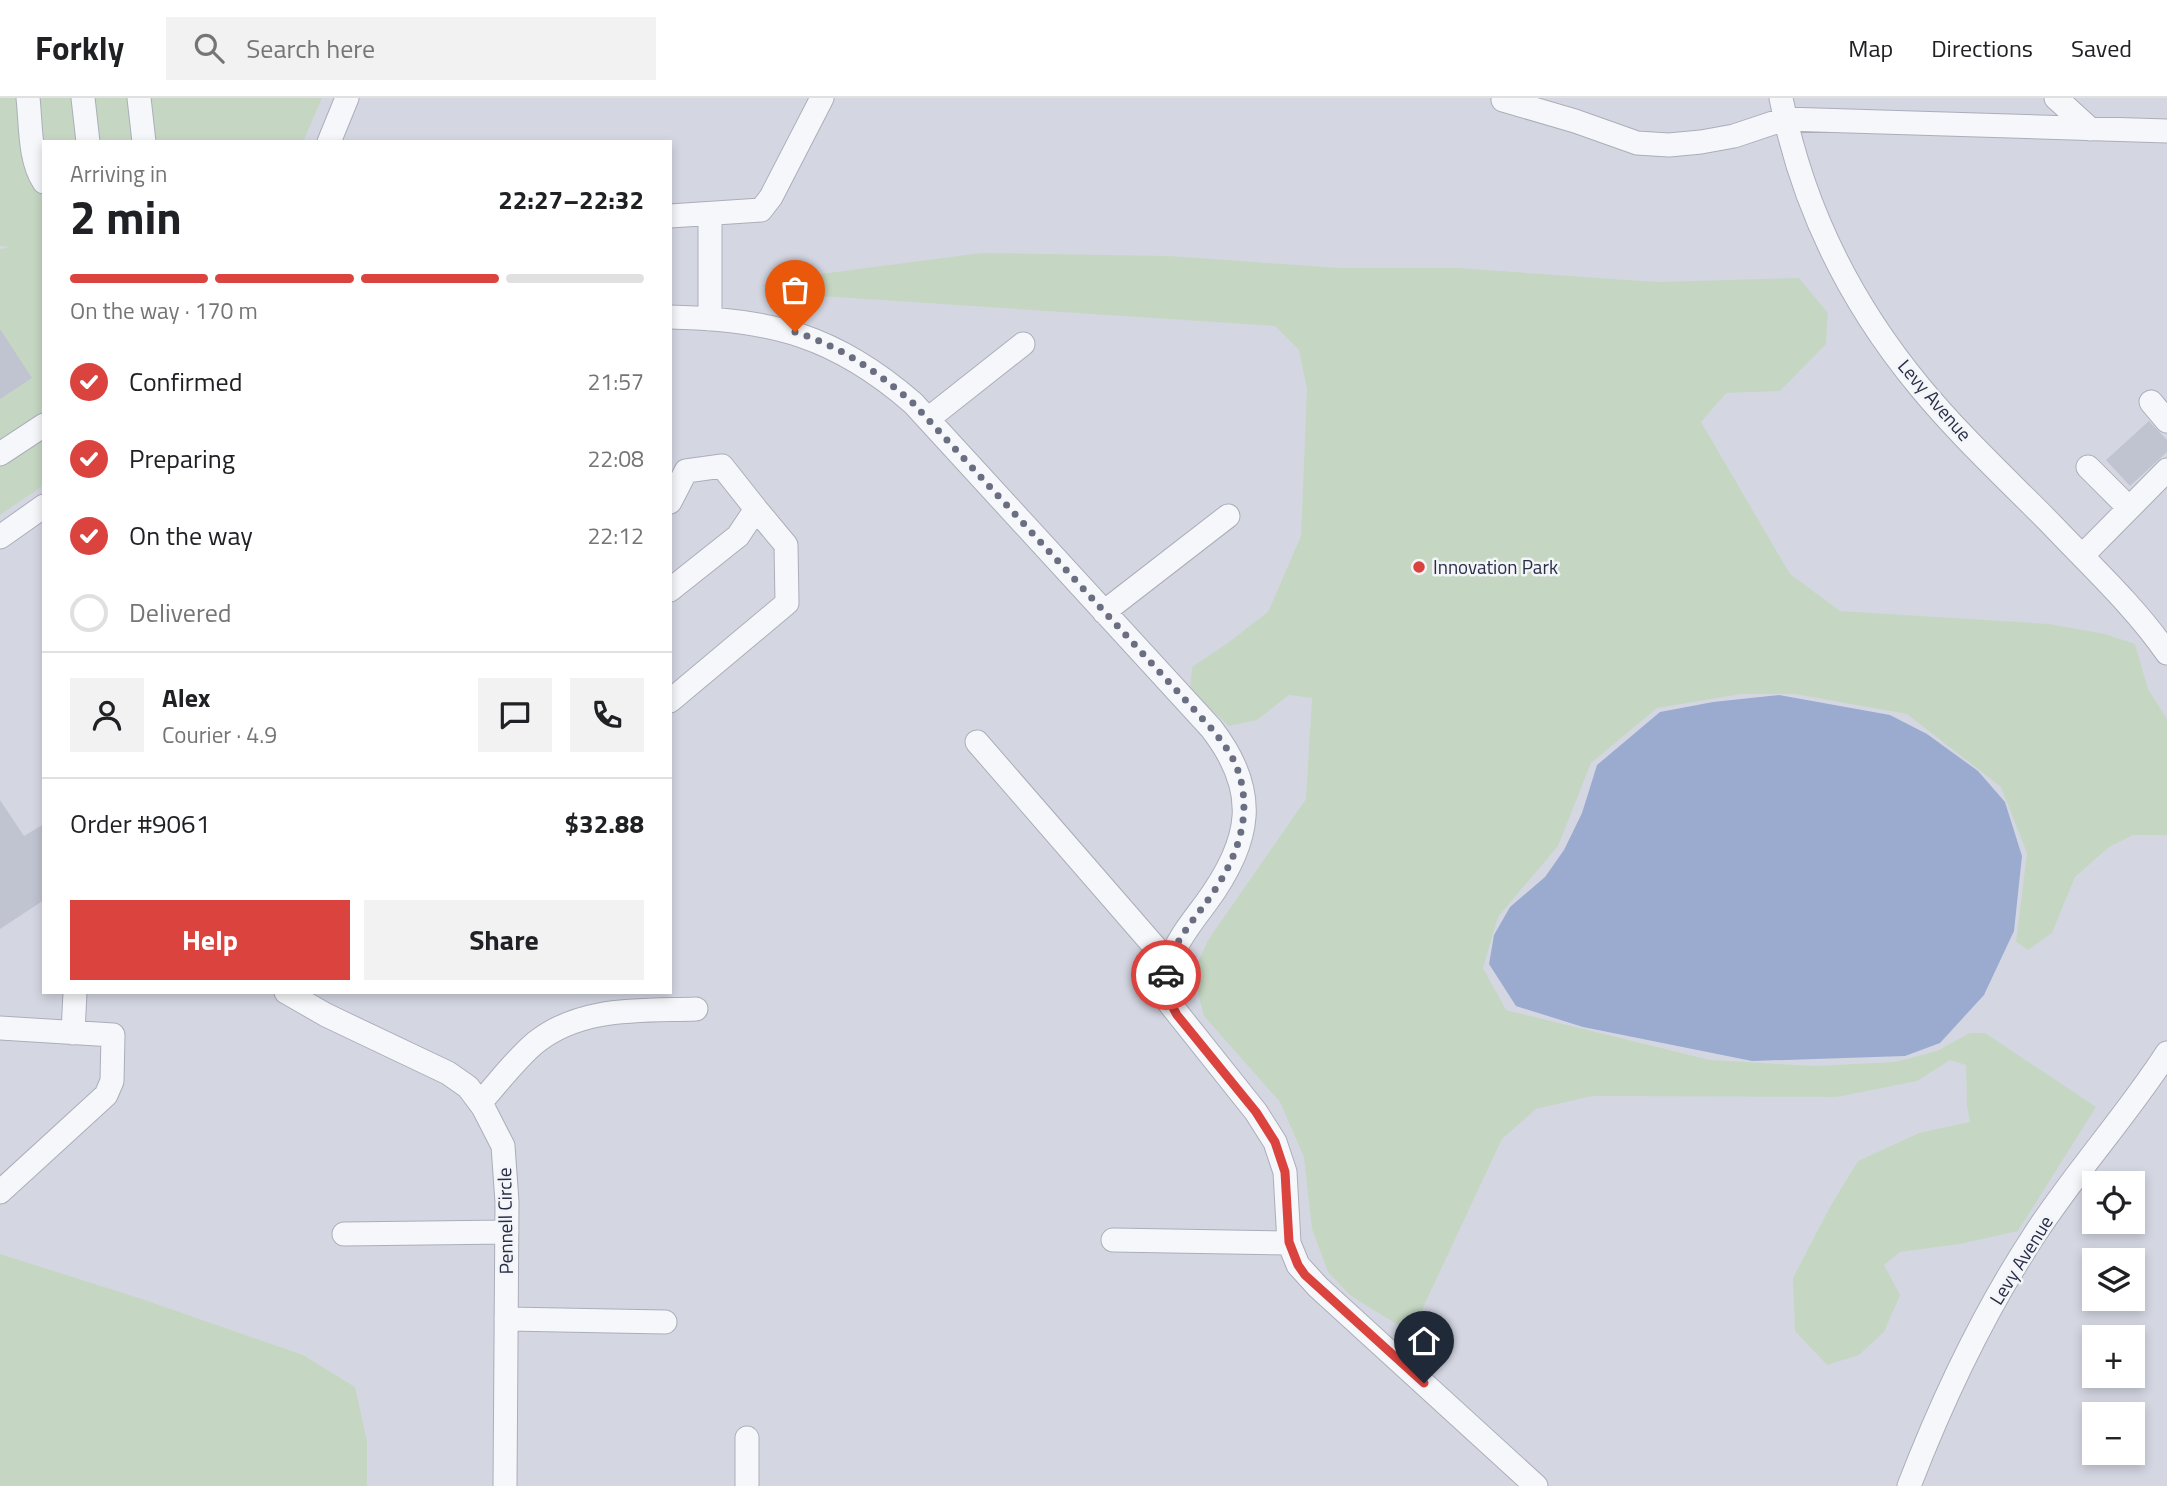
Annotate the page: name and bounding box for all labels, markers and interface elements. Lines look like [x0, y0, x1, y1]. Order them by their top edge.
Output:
search box [166, 17, 656, 80]
text: Forkly [35, 23, 124, 73]
icon: search [190, 29, 228, 67]
text: Search here [246, 29, 375, 68]
text: Map [1848, 30, 1893, 66]
text: Directions [1931, 30, 2033, 66]
text: Saved [2071, 30, 2132, 66]
text: Arriving in [70, 156, 167, 191]
text: 22:27–22:32 [498, 180, 644, 219]
text: 2 min [70, 182, 182, 252]
pin [765, 260, 825, 332]
icon: bag [776, 271, 814, 309]
text: On the way · 170 m [70, 293, 258, 328]
street label: Levy Avenue [1892, 352, 1979, 447]
text: Confirmed [129, 362, 243, 401]
icon: check [70, 363, 108, 401]
text: 21:57 [587, 364, 644, 399]
text: Preparing [129, 439, 235, 478]
icon: check [70, 440, 108, 478]
text: 22:08 [587, 441, 644, 476]
text: On the way [129, 516, 253, 555]
icon: check [70, 517, 108, 555]
text: 22:12 [587, 518, 644, 553]
place label: Innovation Park [1433, 552, 1558, 581]
marker: Innovation Park [1411, 559, 1427, 575]
text: Delivered [129, 593, 232, 632]
button: person [70, 678, 144, 752]
text: Alex [162, 678, 210, 717]
button: chat [478, 678, 552, 752]
button: phone [570, 678, 644, 752]
text: Courier · 4.9 [162, 717, 277, 752]
text: Order #9061 [70, 804, 210, 843]
text: $32.88 [565, 804, 644, 843]
button: Help [70, 900, 350, 980]
button: Share [364, 900, 644, 980]
courier [1131, 940, 1201, 1010]
icon: car [1147, 956, 1185, 994]
street label: Pennell Circle [489, 1167, 520, 1275]
map controls [2082, 1171, 2145, 1465]
button: locate [2082, 1171, 2145, 1234]
street label: Levy Avenue [1982, 1209, 2059, 1310]
button: layers [2082, 1248, 2145, 1311]
pin [1394, 1311, 1454, 1383]
icon: home [1405, 1322, 1443, 1360]
button: + [2082, 1325, 2145, 1388]
button: − [2082, 1402, 2145, 1465]

